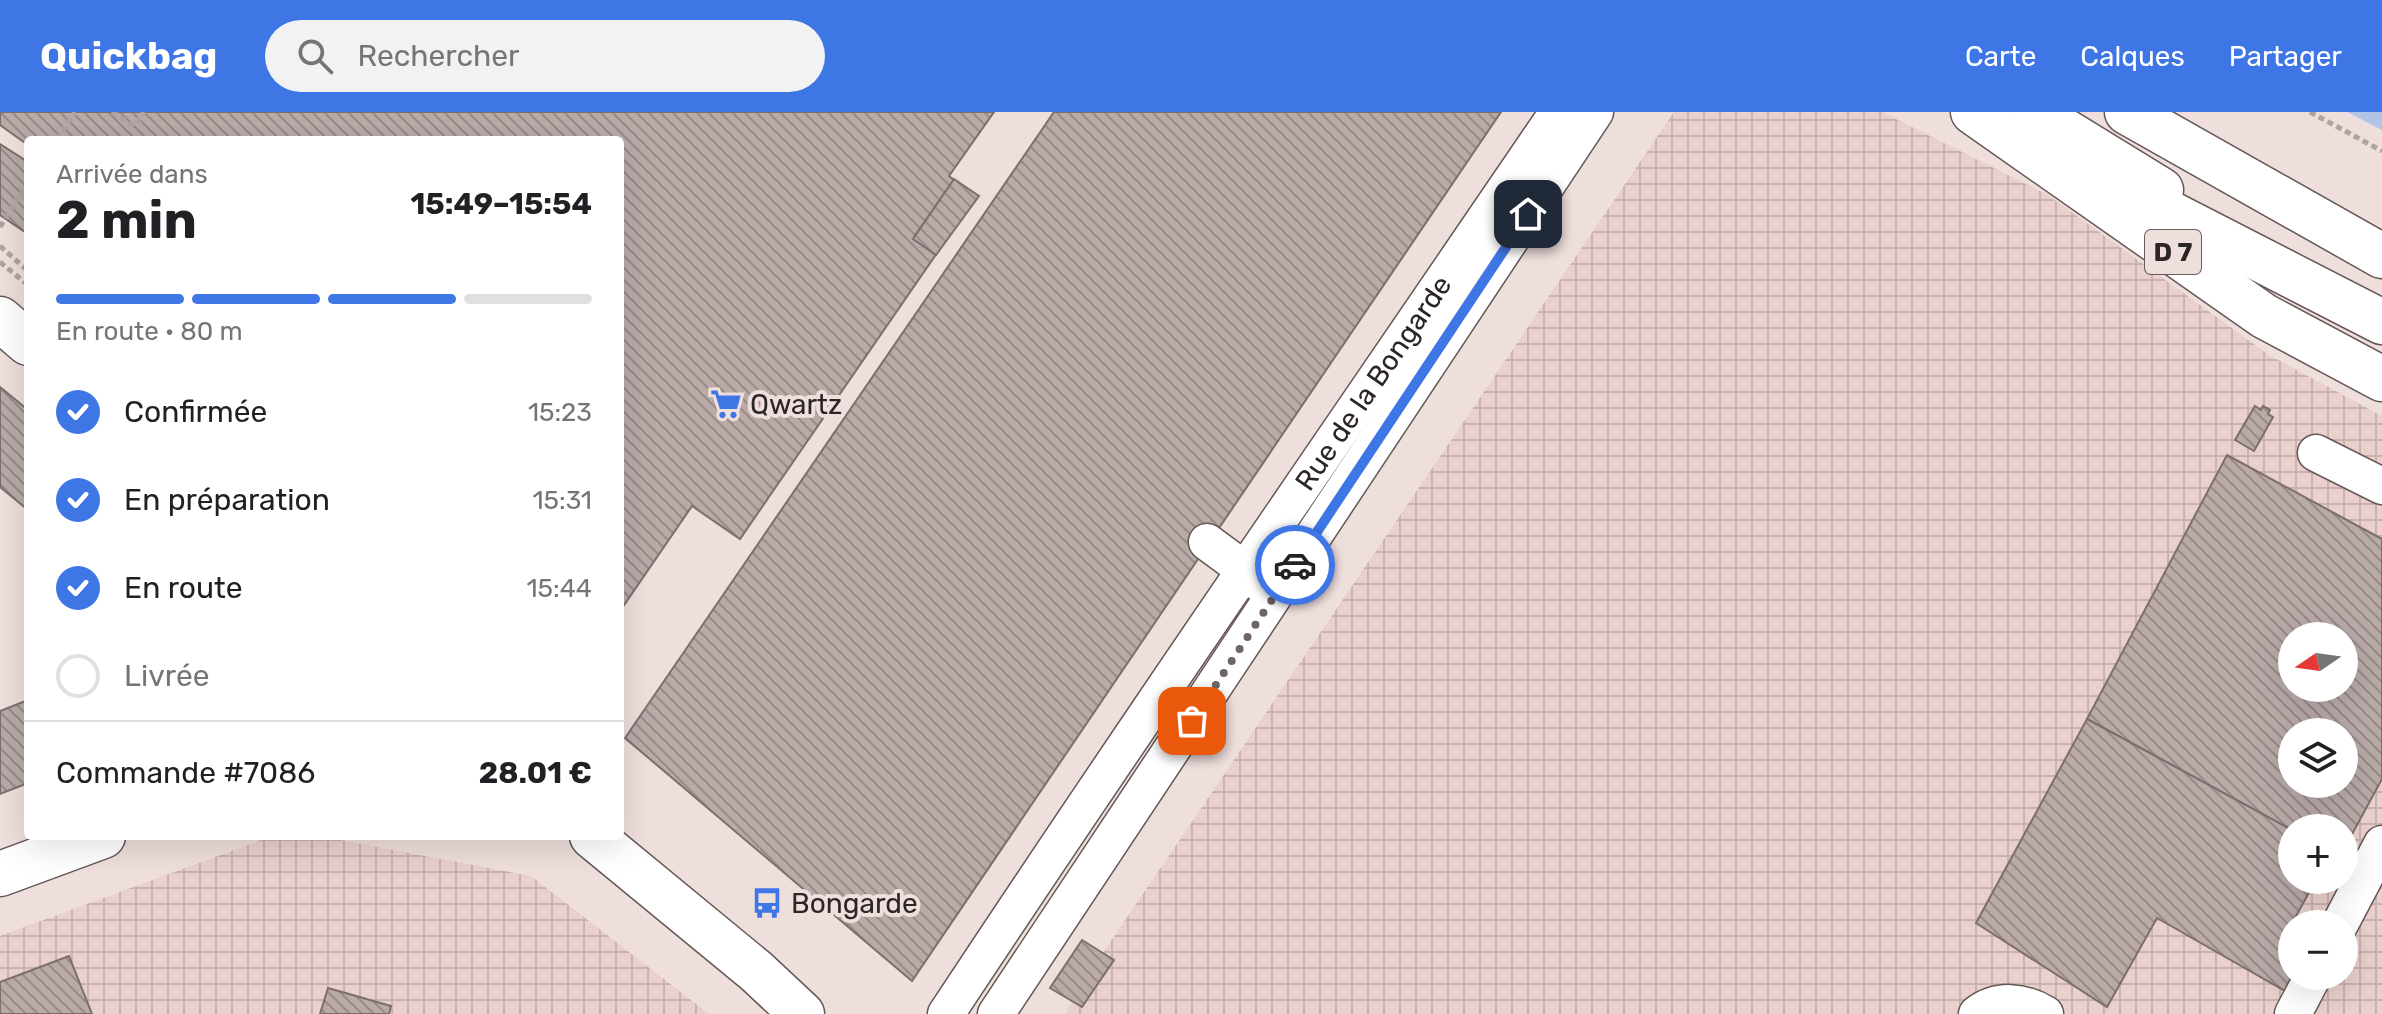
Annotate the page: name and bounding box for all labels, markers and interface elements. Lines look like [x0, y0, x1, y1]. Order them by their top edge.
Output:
search box [265, 20, 825, 92]
text: Quickbag [40, 33, 217, 79]
icon: search [293, 34, 337, 78]
text: Rechercher [357, 38, 519, 74]
text: Carte [1965, 40, 2036, 73]
text: Calques [2080, 40, 2185, 73]
text: Partager [2229, 40, 2342, 73]
text: Arrivée dans [56, 159, 208, 190]
pin [1494, 180, 1562, 248]
text: 15:49–15:54 [410, 186, 592, 222]
text: 2 min [56, 189, 197, 251]
icon: home [1506, 192, 1550, 236]
road number: D 7 [2145, 230, 2201, 274]
street label: Rue de la Bongarde [1288, 269, 1458, 496]
text: En route · 80 m [56, 316, 243, 347]
supermarket icon: Qwartz [709, 387, 743, 421]
place label: Qwartz [750, 388, 842, 421]
icon: check [56, 390, 100, 434]
text: Confirmée [124, 394, 267, 430]
text: 15:23 [528, 397, 592, 428]
icon: check [56, 478, 100, 522]
text: En préparation [124, 482, 330, 518]
text: 15:31 [532, 485, 592, 516]
courier [1255, 525, 1335, 605]
icon: car [1273, 543, 1317, 587]
icon: check [56, 566, 100, 610]
text: En route [124, 570, 243, 606]
text: 15:44 [526, 573, 592, 604]
north arrow [2278, 622, 2358, 702]
map controls [2278, 622, 2358, 990]
text: Livrée [124, 658, 209, 694]
pin [1158, 687, 1226, 755]
icon: bag [1170, 699, 1214, 743]
button: layers [2278, 718, 2358, 798]
text: Commande #7086 [56, 755, 315, 791]
text: 28.01 € [479, 755, 592, 791]
button: + [2278, 814, 2358, 894]
bus stop icon: Bongarde [750, 886, 784, 920]
place label: Bongarde [791, 887, 918, 920]
button: − [2278, 910, 2358, 990]

